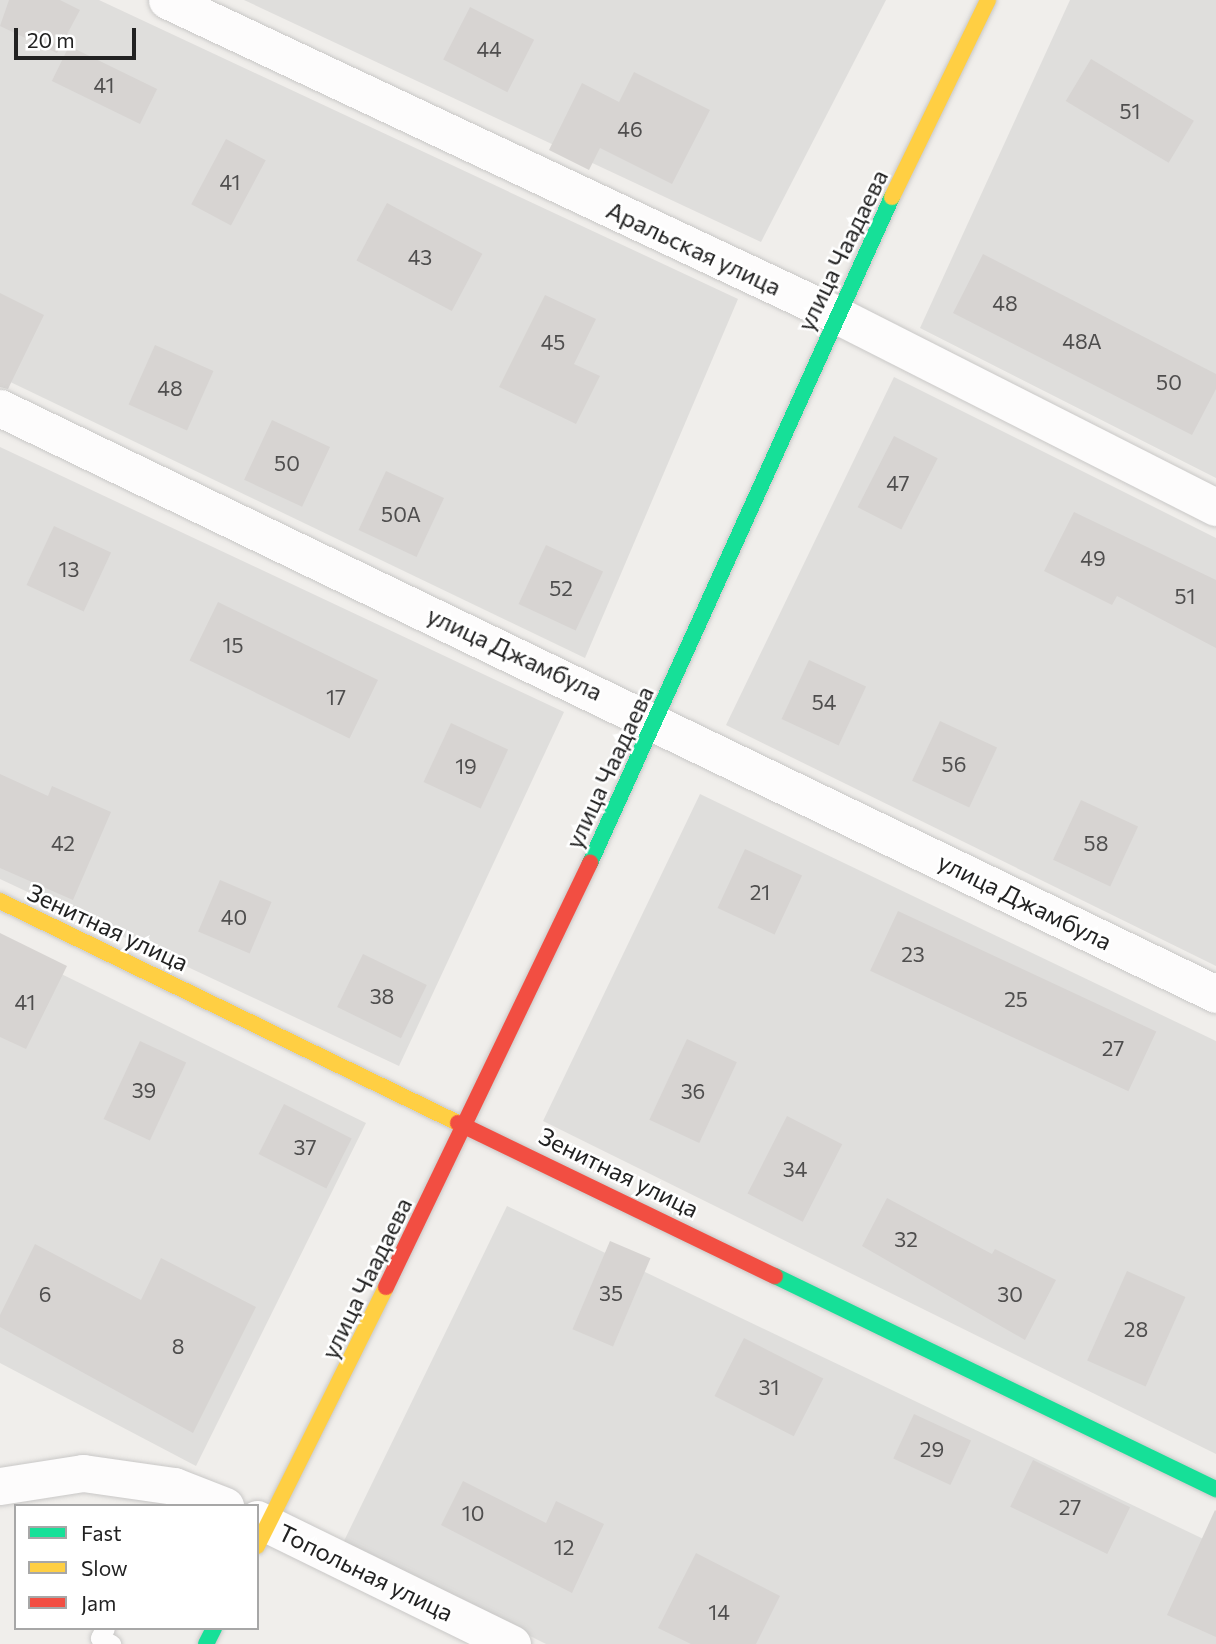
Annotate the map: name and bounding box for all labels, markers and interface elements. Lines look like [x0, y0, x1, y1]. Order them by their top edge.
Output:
scale bar [18, 14, 140, 58]
text: 20 m [27, 27, 75, 52]
house number: 44 [476, 36, 502, 62]
house number: 41 [94, 72, 114, 98]
house number: 51 [1119, 98, 1141, 124]
house number: 46 [617, 116, 643, 142]
street label: улица Чаадаева [791, 165, 893, 335]
house number: 41 [220, 169, 240, 195]
street label: Аральская улица [602, 195, 786, 301]
house number: 43 [408, 244, 432, 270]
house number: 48 [992, 290, 1018, 316]
house number: 48А [1062, 328, 1102, 354]
house number: 45 [541, 329, 565, 355]
house number: 50 [1156, 369, 1182, 395]
house number: 48 [157, 375, 183, 401]
house number: 50 [274, 450, 300, 476]
house number: 47 [886, 470, 910, 496]
house number: 50А [381, 501, 421, 527]
house number: 49 [1080, 545, 1106, 571]
house number: 13 [59, 556, 79, 582]
house number: 52 [549, 575, 573, 601]
house number: 51 [1174, 583, 1196, 609]
street label: улица Джамбула [423, 600, 607, 706]
house number: 15 [222, 632, 244, 658]
street label: улица Чаадаева [559, 681, 659, 853]
house number: 17 [326, 684, 346, 710]
house number: 54 [812, 689, 836, 715]
house number: 56 [942, 751, 966, 777]
house number: 19 [455, 753, 477, 779]
house number: 42 [51, 830, 75, 856]
house number: 58 [1084, 830, 1108, 856]
street label: улица Джамбула [933, 846, 1117, 956]
street label: Зенитная улица [23, 877, 193, 977]
house number: 21 [750, 879, 770, 905]
house number: 40 [221, 904, 247, 930]
house number: 23 [901, 941, 925, 967]
house number: 38 [370, 983, 394, 1009]
house number: 25 [1004, 986, 1028, 1012]
house number: 41 [15, 989, 35, 1015]
house number: 27 [1102, 1035, 1124, 1061]
house number: 39 [132, 1077, 156, 1103]
house number: 36 [681, 1078, 705, 1104]
street label: Зенитная улица [534, 1121, 704, 1223]
house number: 37 [294, 1134, 316, 1160]
house number: 34 [783, 1156, 807, 1182]
street label: улица Чаадаева [315, 1193, 417, 1363]
house number: 32 [894, 1226, 918, 1252]
house number: 35 [599, 1280, 623, 1306]
house number: 6 [39, 1281, 51, 1307]
house number: 30 [997, 1281, 1023, 1307]
house number: 28 [1124, 1316, 1148, 1342]
house number: 8 [172, 1333, 184, 1359]
house number: 31 [759, 1374, 779, 1400]
house number: 29 [920, 1436, 944, 1462]
house number: 27 [1059, 1494, 1081, 1520]
house number: 10 [462, 1500, 484, 1526]
legend [14, 1504, 259, 1630]
street label: Топольная улица [274, 1517, 458, 1627]
text: Fast [81, 1520, 122, 1545]
house number: 12 [554, 1534, 574, 1560]
text: Slow [81, 1555, 128, 1580]
text: Jam [81, 1590, 116, 1615]
house number: 14 [708, 1599, 730, 1625]

